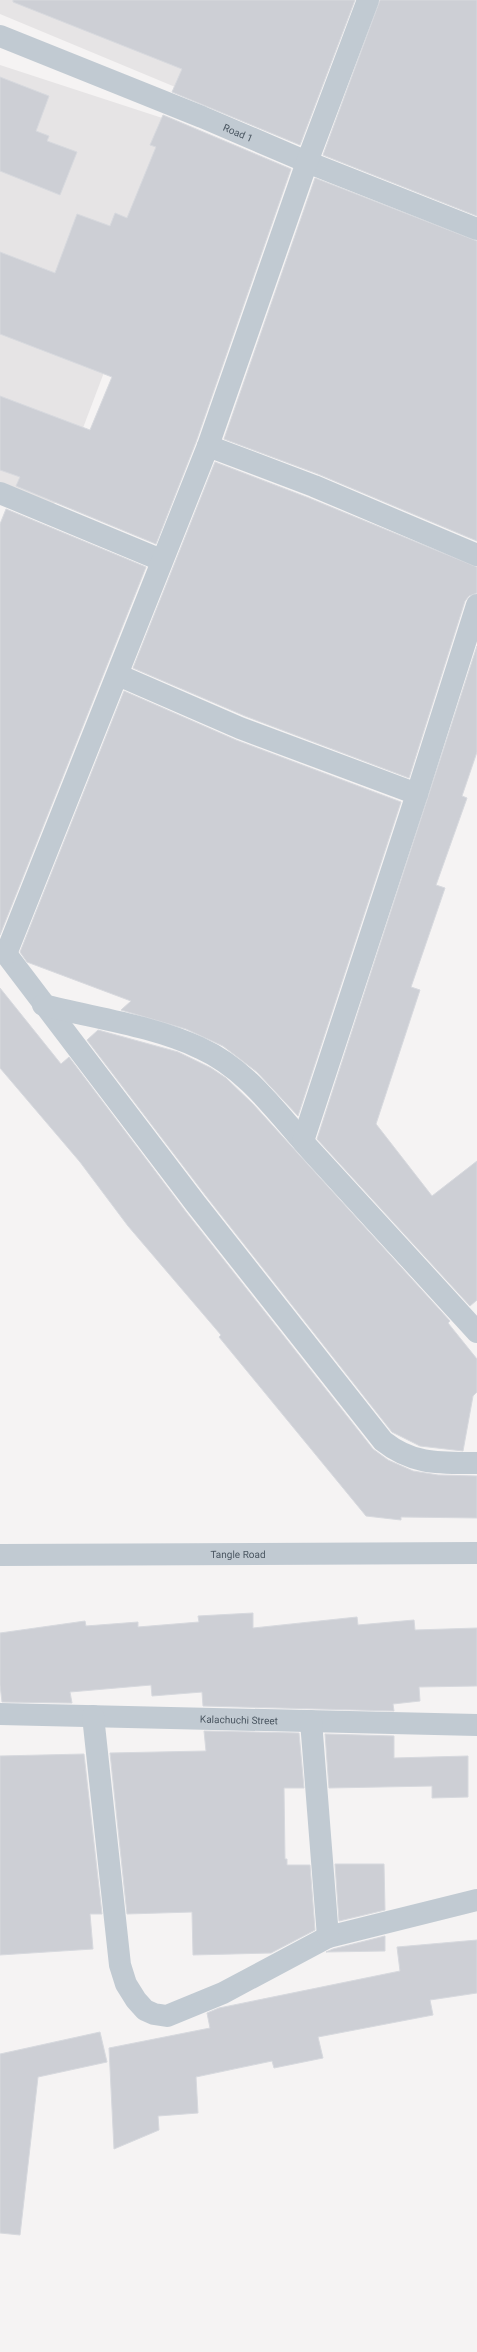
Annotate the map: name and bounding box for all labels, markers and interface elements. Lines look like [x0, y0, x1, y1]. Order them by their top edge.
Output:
street label: Road 1 [222, 122, 254, 144]
street label: Tangle Road [210, 1549, 266, 1560]
street label: Kalachuchi Street [200, 1714, 278, 1726]

